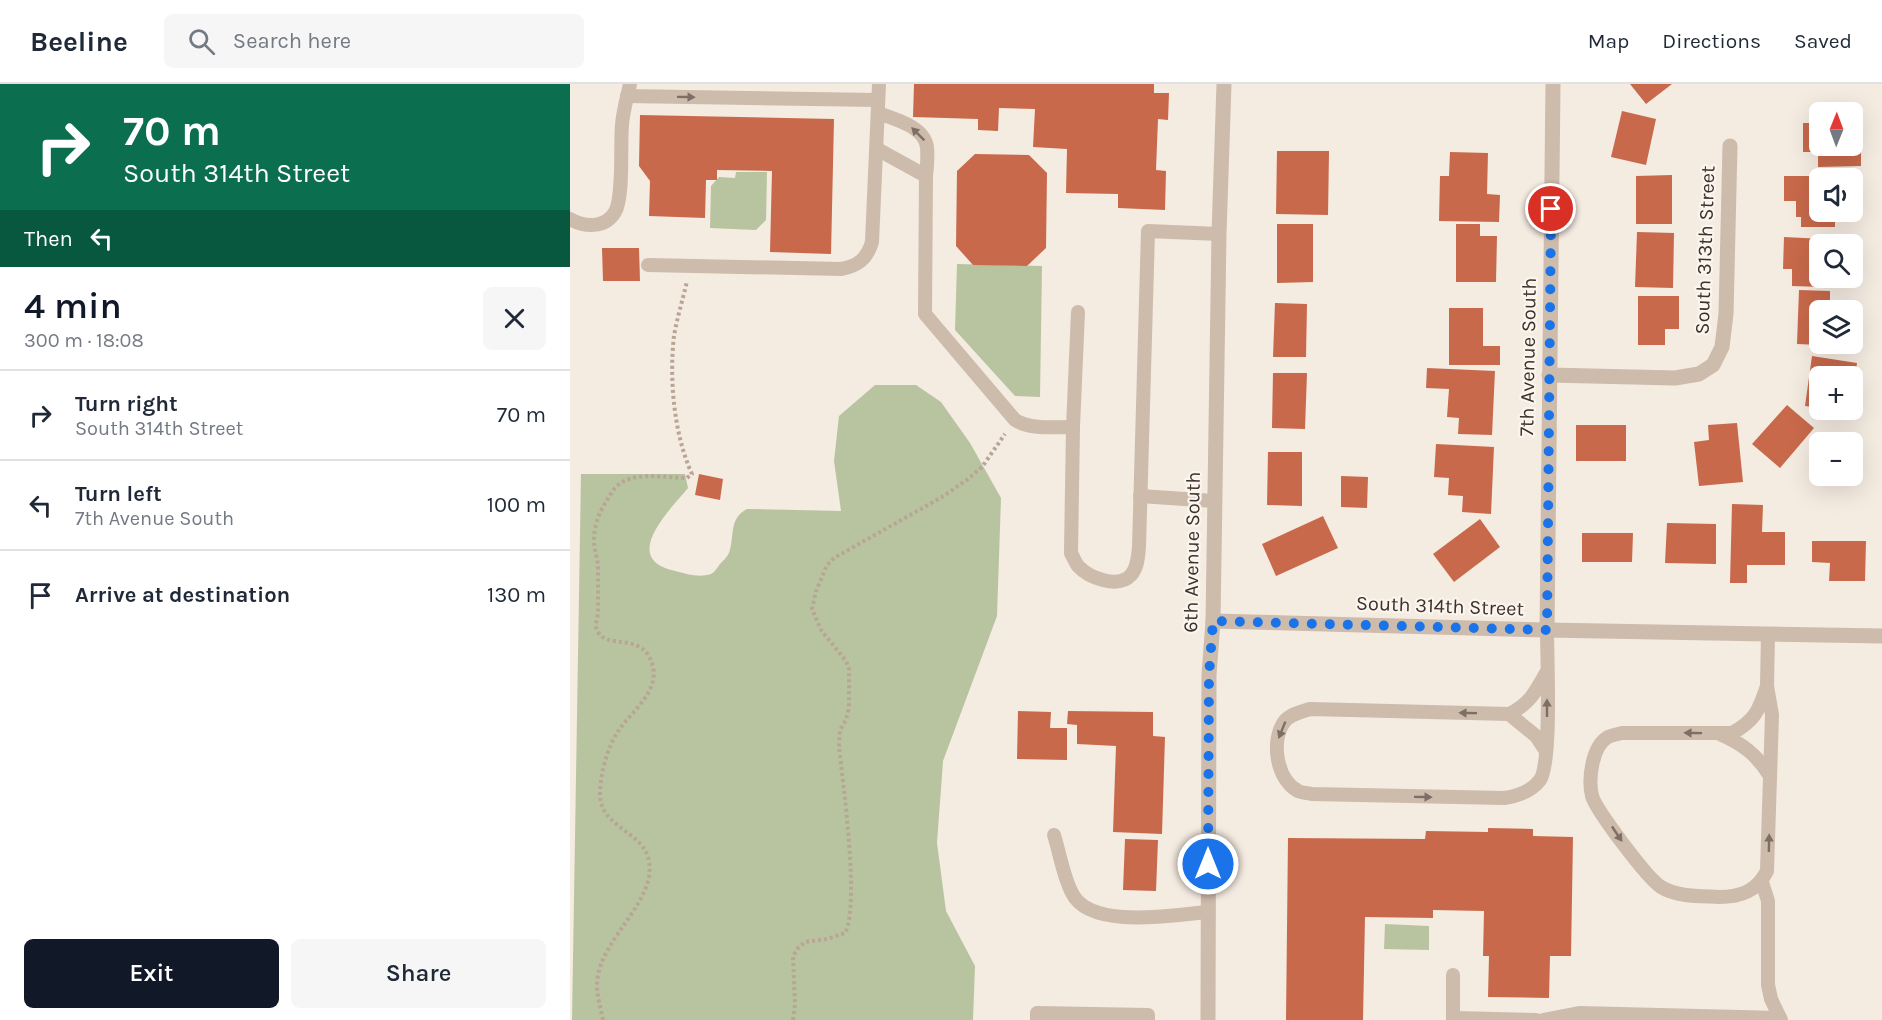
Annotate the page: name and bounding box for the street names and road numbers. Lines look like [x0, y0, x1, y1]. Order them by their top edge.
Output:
street label: South 313th Street [1691, 165, 1719, 335]
street label: 7th Avenue South [1515, 277, 1541, 437]
street label: 6th Avenue South [1179, 471, 1205, 633]
street label: South 314th Street [1355, 592, 1525, 620]

